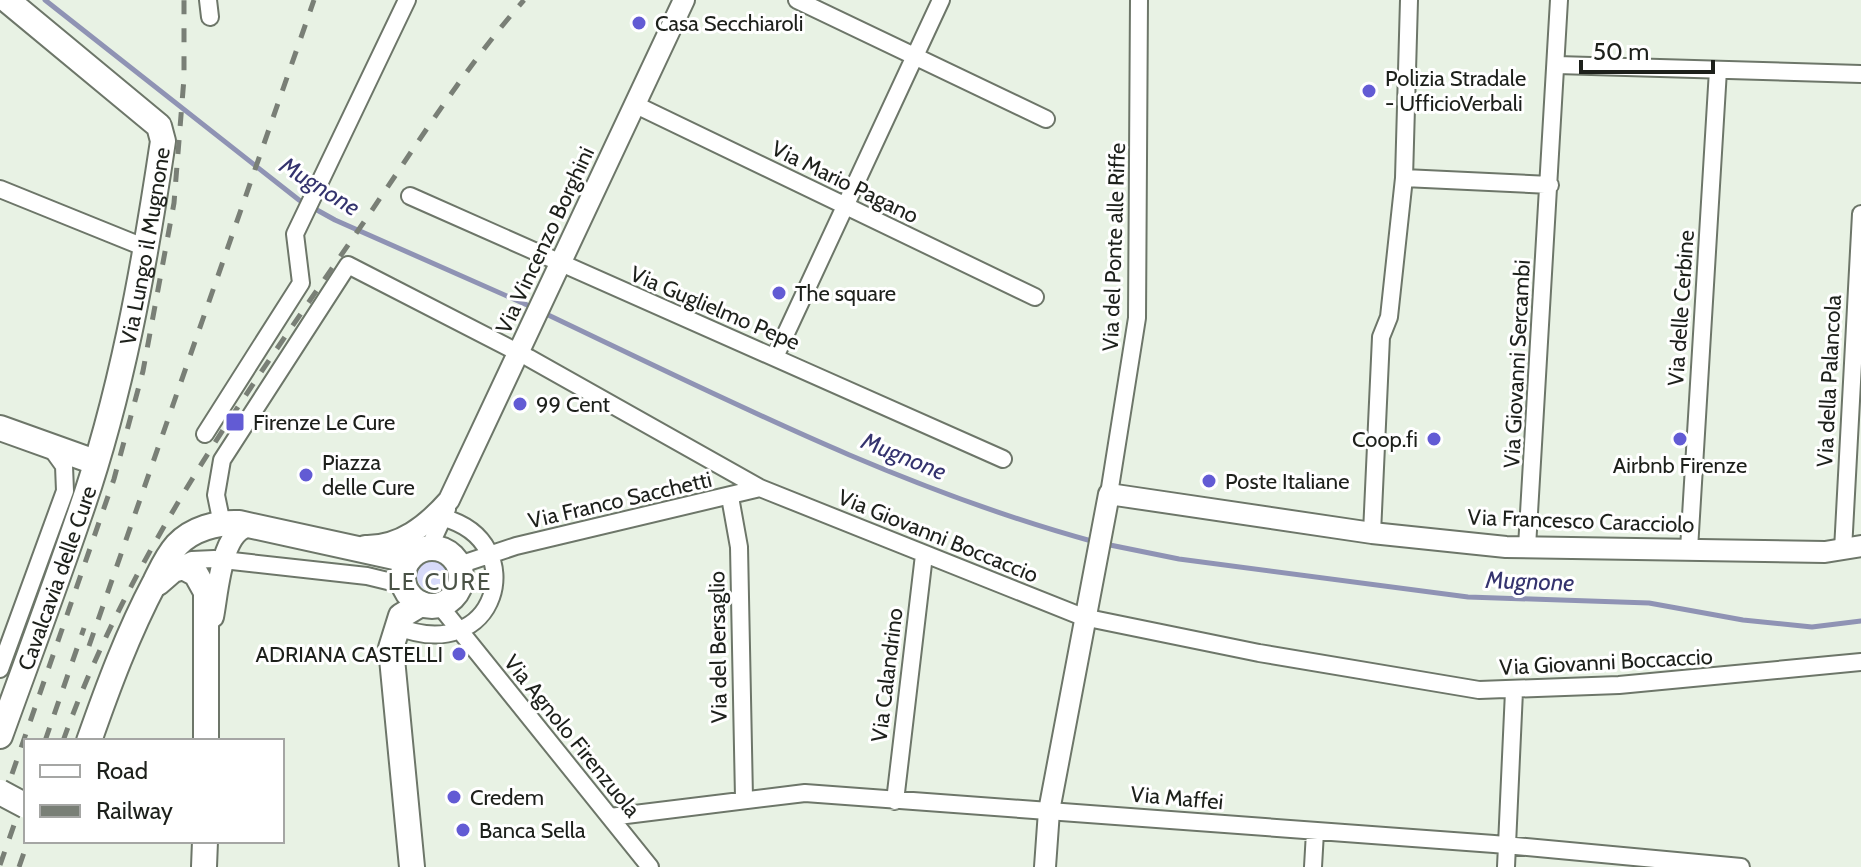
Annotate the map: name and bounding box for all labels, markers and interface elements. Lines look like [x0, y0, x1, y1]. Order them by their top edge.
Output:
place label: Casa Secchiaroli [655, 10, 803, 37]
marker: Casa Secchiaroli [630, 14, 648, 32]
scale bar [1581, 24, 1713, 74]
text: 50 m [1593, 37, 1649, 66]
place label: Polizia Stradale - UfficioVerbali [1385, 65, 1526, 117]
marker: Polizia Stradale - UfficioVerbali [1360, 82, 1378, 100]
street label: Via Mario Pagano [767, 135, 923, 229]
street label: Via Vincenzo Borghini [490, 142, 600, 338]
street label: Via del Ponte alle Riffe [1097, 142, 1131, 352]
street label: Via Lungo il Mugnone [114, 145, 175, 347]
water label: Mugnone [274, 150, 365, 222]
street label: Via delle Cerbine [1662, 229, 1700, 387]
street label: Via Giovanni Sercambi [1498, 259, 1536, 469]
street label: Via Guglielmo Pepe [626, 260, 804, 356]
place label: The square [795, 280, 896, 307]
marker: The square [770, 284, 788, 302]
street label: Via della Palancola [1811, 294, 1847, 468]
place label: 99 Cent [536, 391, 611, 418]
marker: 99 Cent [511, 395, 529, 413]
place label: Firenze Le Cure [253, 409, 395, 436]
marker: Firenze Le Cure [224, 411, 246, 433]
water label: Mugnone [857, 426, 951, 486]
place label: Coop.fi [1352, 426, 1418, 453]
marker: Coop.fi [1425, 430, 1443, 448]
marker: Airbnb Firenze [1671, 430, 1689, 448]
place label: Piazza delle Cure [322, 449, 415, 501]
place label: Airbnb Firenze [1613, 452, 1747, 479]
marker: Piazza delle Cure [297, 466, 315, 484]
street label: Via Franco Sacchetti [526, 466, 714, 534]
place label: Poste Italiane [1225, 468, 1349, 495]
marker: Poste Italiane [1200, 472, 1218, 490]
street label: Cavalcavia delle Cure [12, 482, 102, 674]
street label: Via Giovanni Boccaccio [834, 484, 1042, 588]
street label: Via Francesco Caracciolo [1467, 504, 1695, 538]
water label: Mugnone [1484, 565, 1575, 597]
district label: LE CURE [388, 567, 492, 596]
street label: Via del Bersaglio [703, 571, 733, 723]
street label: Via Calandrino [865, 606, 909, 744]
place label: ADRIANA CASTELLI [256, 641, 443, 668]
street label: Via Giovanni Boccaccio [1499, 643, 1713, 681]
marker: ADRIANA CASTELLI [450, 645, 468, 663]
street label: Via Agnolo Firenzuola [498, 649, 646, 823]
legend [24, 739, 284, 843]
text: Road [96, 756, 148, 785]
street label: Via Maffei [1129, 780, 1225, 816]
place label: Credem [470, 784, 544, 811]
marker: Credem [445, 788, 463, 806]
text: Railway [96, 796, 173, 825]
place label: Banca Sella [479, 817, 586, 844]
marker: Banca Sella [454, 821, 472, 839]

